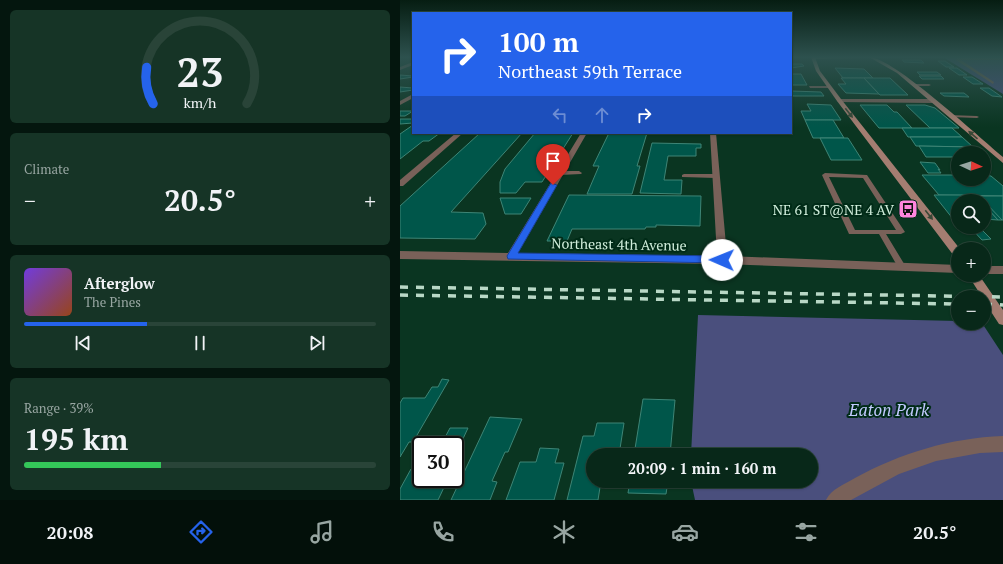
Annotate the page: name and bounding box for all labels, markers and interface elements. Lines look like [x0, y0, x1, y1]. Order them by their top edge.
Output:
text: 100 m [498, 23, 579, 60]
icon: right [432, 28, 484, 80]
text: 23 [176, 44, 224, 99]
text: Northeast 59th Terrace [498, 59, 682, 83]
text: km/h [184, 93, 217, 112]
icon: left [549, 104, 571, 126]
icon: ahead [591, 104, 613, 126]
icon: right [633, 104, 655, 126]
one-way arrow [844, 107, 853, 118]
one-way arrow [968, 131, 979, 140]
pin [536, 144, 570, 185]
north arrow [951, 146, 991, 186]
map controls [951, 146, 991, 330]
icon: arrive [542, 150, 564, 172]
text: Climate [24, 160, 69, 178]
text: 20.5° [164, 180, 236, 220]
text: − [24, 186, 36, 215]
text: + [364, 186, 376, 215]
button: search [951, 194, 991, 234]
bus stop icon: NE 61 ST@NE 4 AV [897, 198, 919, 220]
place label: NE 61 ST@NE 4 AV [773, 200, 894, 219]
one-way arrow [925, 210, 933, 221]
street label: Northeast 4th Avenue [551, 233, 687, 255]
position arrow [701, 239, 743, 281]
button: + [951, 242, 991, 282]
text: Afterglow [84, 273, 155, 293]
button: − [951, 290, 991, 330]
text: The Pines [84, 293, 141, 311]
icon: previous [72, 332, 94, 354]
icon: pause [189, 332, 211, 354]
icon: next [306, 332, 328, 354]
park label: Eaton Park [848, 398, 930, 421]
text: Range · 39% [24, 399, 94, 417]
text: 195 km [24, 419, 128, 459]
speed limit sign: 30 [412, 436, 464, 488]
text: 20:09 · 1 min · 160 m [628, 458, 776, 478]
icon: directions [187, 518, 215, 546]
icon: music [308, 518, 336, 546]
icon: phone [429, 518, 457, 546]
icon: climate [550, 518, 578, 546]
icon: car [671, 518, 699, 546]
icon: filters [792, 518, 820, 546]
text: 20:08 [47, 520, 93, 544]
text: 20.5° [913, 520, 956, 544]

